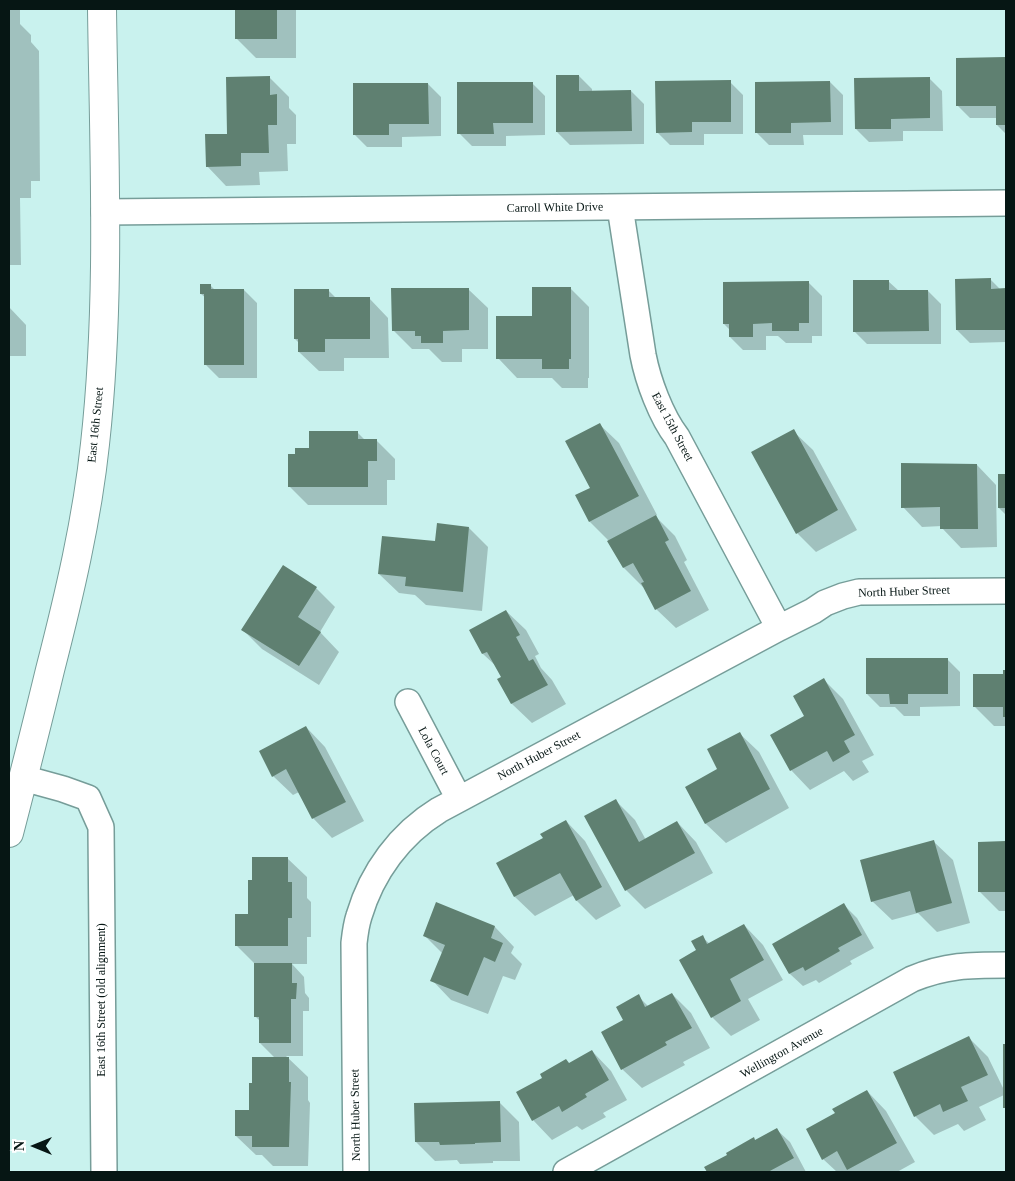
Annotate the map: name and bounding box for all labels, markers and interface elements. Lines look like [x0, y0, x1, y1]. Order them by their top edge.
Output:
street label: Carroll White Drive [507, 200, 603, 216]
street label: East 16th Street [85, 386, 107, 464]
street label: East 15th Street [648, 390, 696, 464]
street label: North Huber Street [858, 583, 950, 601]
street label: Lola Court [414, 725, 452, 777]
street label: North Huber Street [495, 728, 583, 784]
street label: East 16th Street (old alignment) [95, 923, 109, 1077]
street label: Wellington Avenue [738, 1024, 826, 1082]
street label: North Huber Street [348, 1069, 364, 1161]
north arrow [10, 1121, 60, 1171]
text: N [12, 1141, 27, 1151]

